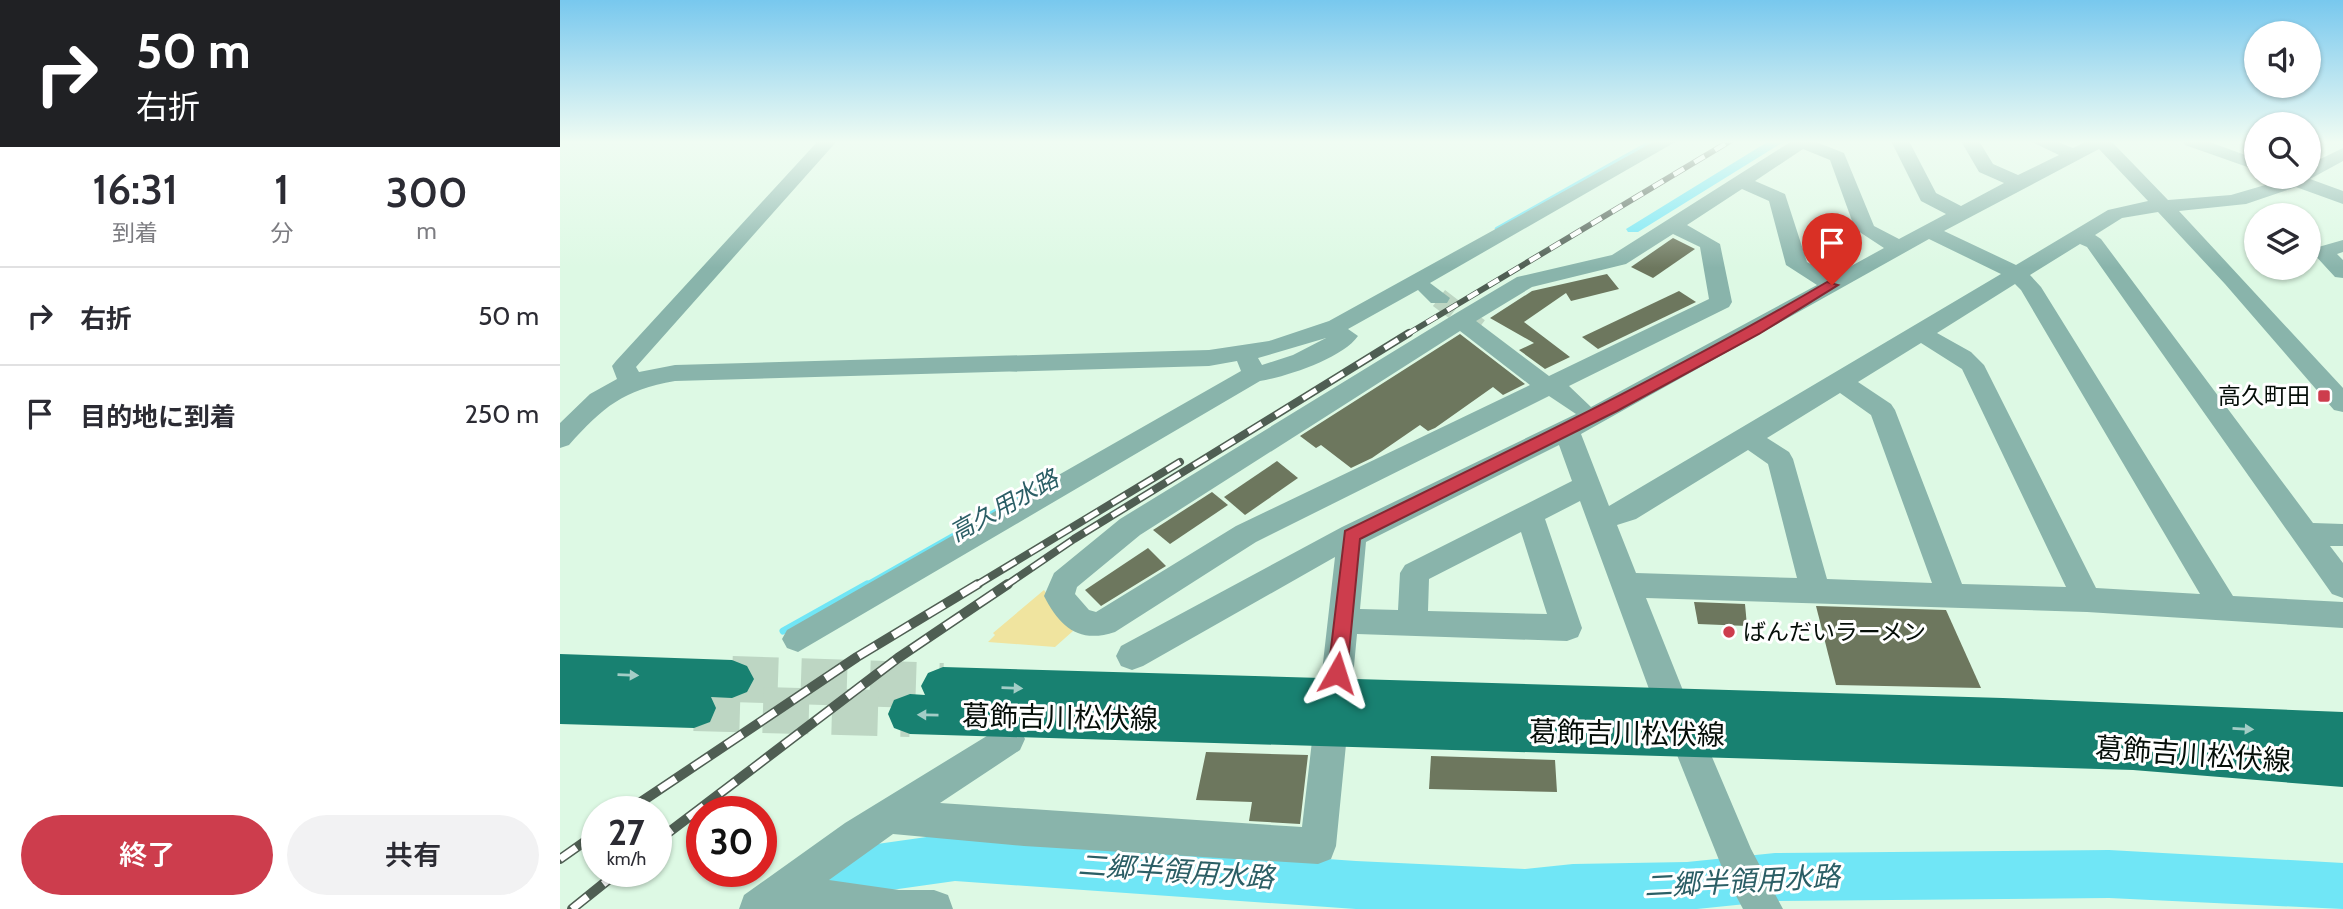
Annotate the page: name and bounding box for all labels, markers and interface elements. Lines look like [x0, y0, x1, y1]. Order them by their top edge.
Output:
text: 50 m [136, 21, 251, 80]
map controls [2244, 21, 2321, 280]
button: sound [2244, 21, 2321, 98]
icon: right [21, 28, 112, 119]
text: 右折 [136, 87, 200, 126]
button: search [2244, 112, 2321, 189]
text: 16:31 [93, 163, 178, 215]
text: 1 [274, 163, 289, 215]
text: 300 [386, 166, 467, 218]
button: layers [2244, 203, 2321, 280]
pin [1802, 213, 1862, 285]
text: m [417, 217, 437, 245]
text: 到着 [112, 219, 158, 247]
text: 分 [270, 219, 293, 247]
icon: arrive [1813, 224, 1851, 262]
icon: right [21, 297, 59, 335]
text: 50 m [478, 300, 539, 332]
text: 右折 [80, 303, 132, 335]
place label: 高久町田 [2218, 382, 2310, 410]
marker: 高久町田 [2316, 388, 2332, 404]
icon: arrive [21, 395, 59, 433]
text: 250 m [465, 398, 539, 430]
text: 目的地に到着 [80, 401, 236, 433]
water label: 高久用水路 [944, 463, 1065, 547]
place label: ばんだいラーメン [1743, 618, 1926, 646]
marker: ばんだいラーメン [1721, 624, 1737, 640]
position arrow [1300, 636, 1374, 710]
one-way arrow [617, 669, 639, 681]
one-way arrow [1001, 683, 1023, 694]
street label: 葛飾吉川松伏線 [962, 698, 1158, 736]
one-way arrow [917, 709, 939, 720]
street label: 葛飾吉川松伏線 [1529, 714, 1725, 752]
one-way arrow [2232, 723, 2254, 734]
street label: 葛飾吉川松伏線 [2094, 730, 2292, 778]
speed limit sign: 30 [686, 796, 777, 887]
text: 27 [608, 811, 645, 854]
button: 終了 [21, 815, 273, 895]
button: 共有 [287, 815, 539, 895]
water label: 二郷半領用水路 [1077, 847, 1277, 895]
text: km/h [607, 848, 646, 870]
water label: 二郷半領用水路 [1643, 859, 1843, 903]

